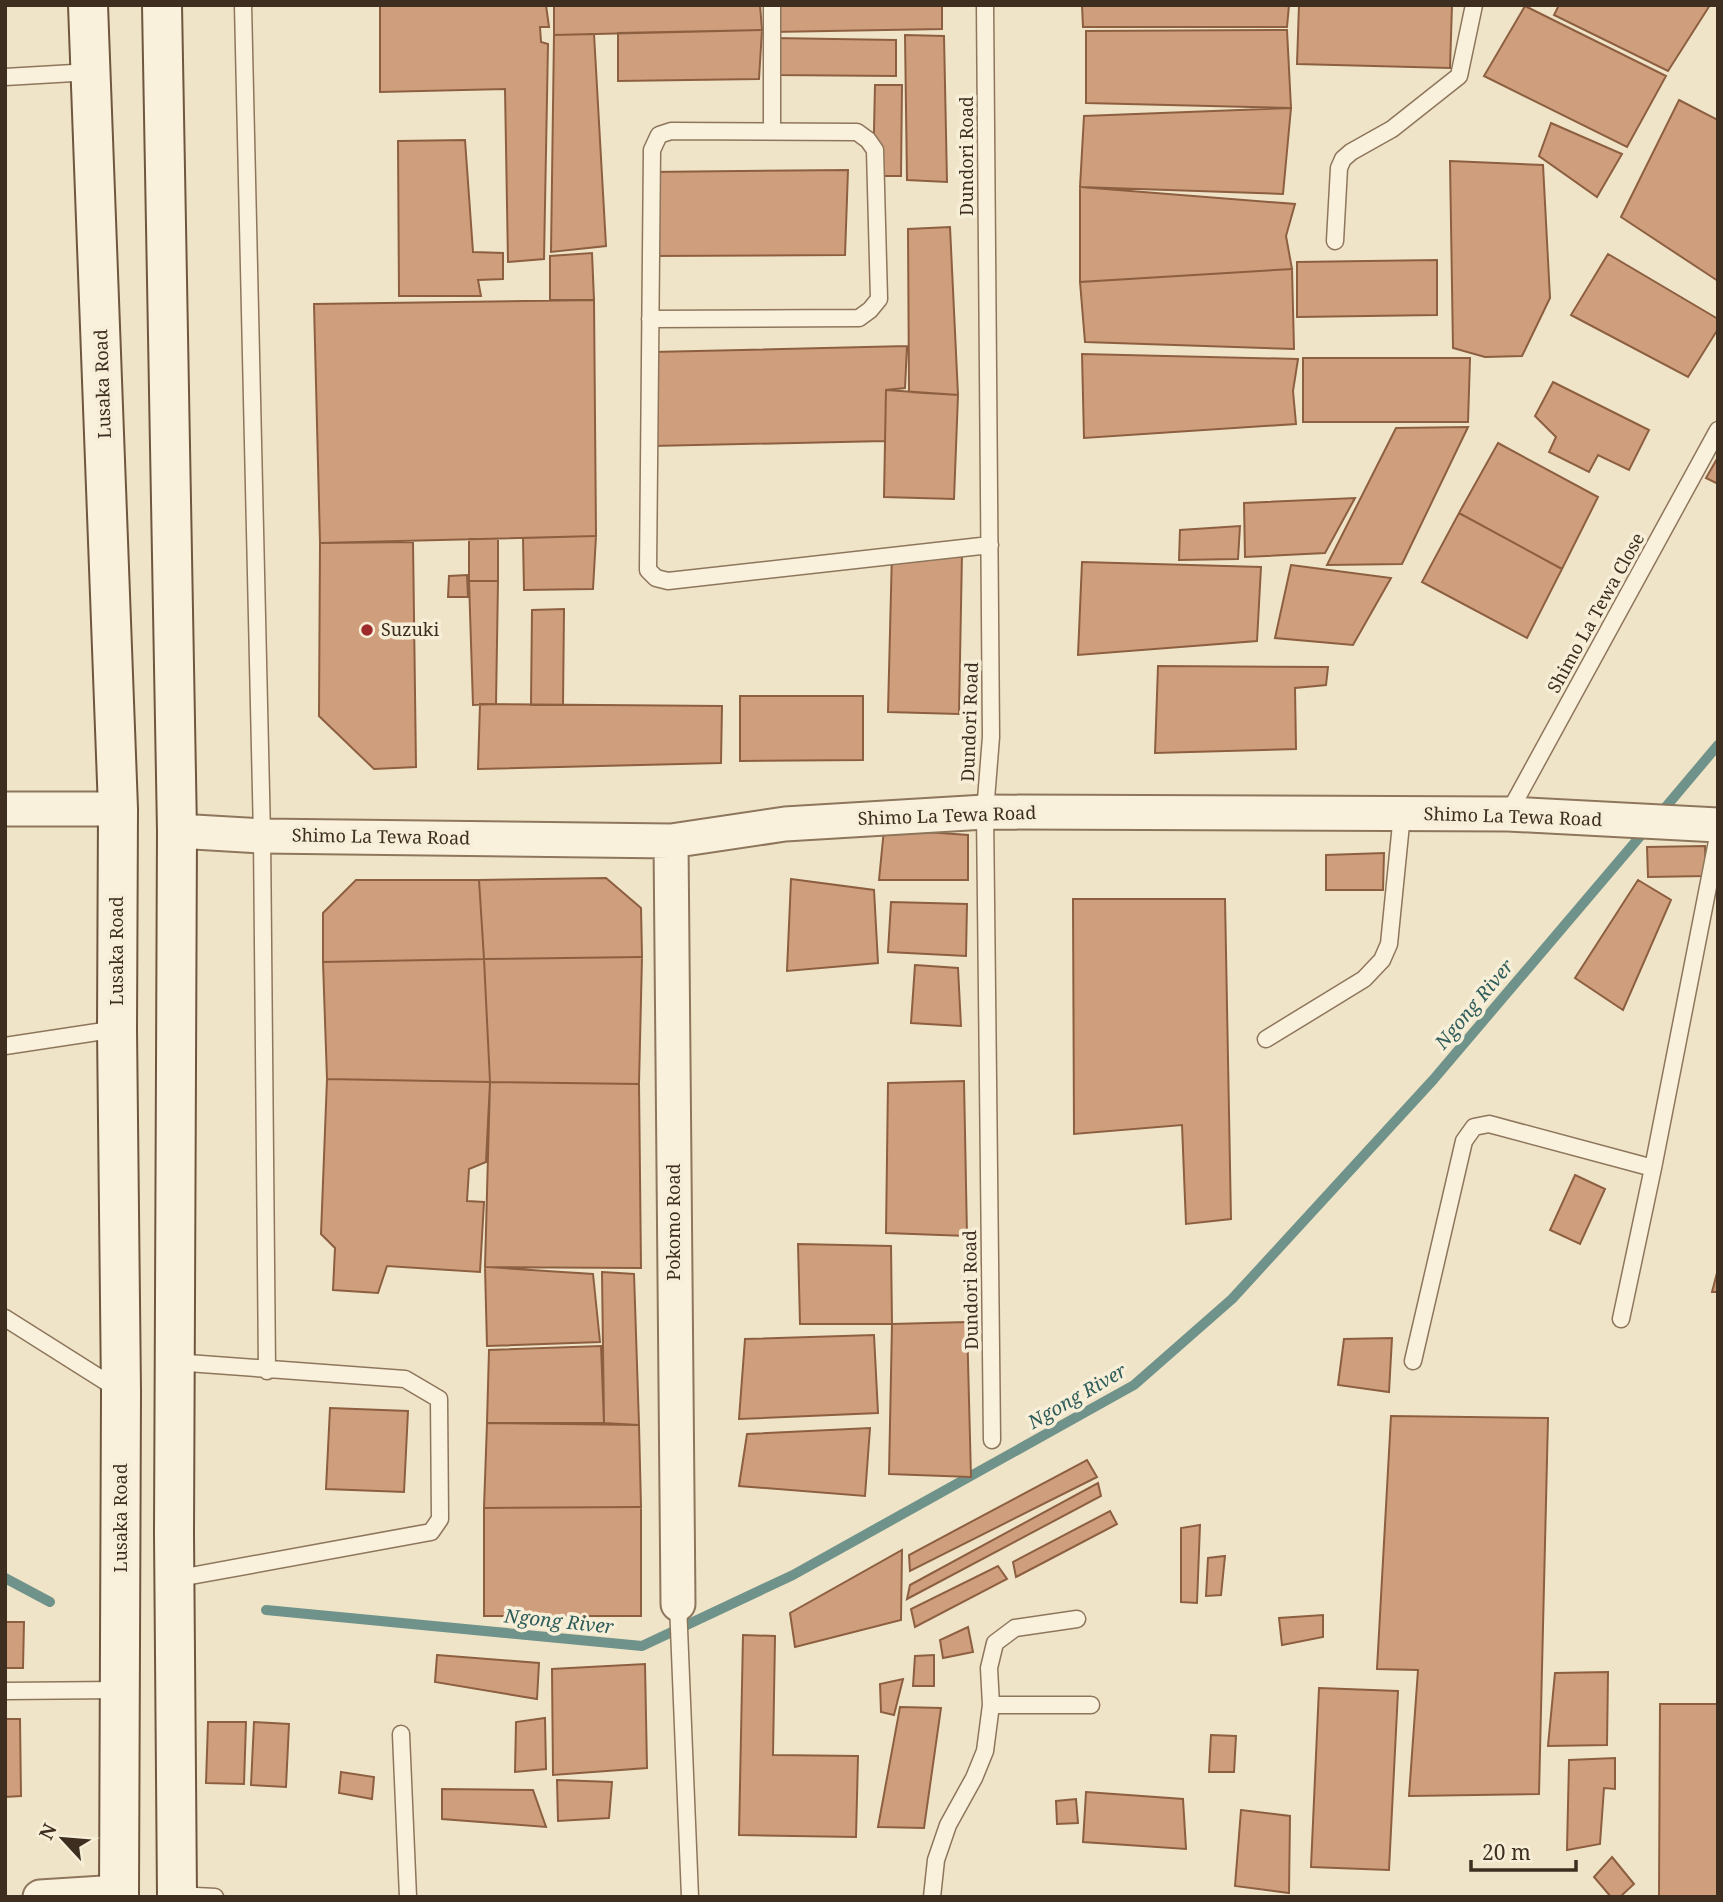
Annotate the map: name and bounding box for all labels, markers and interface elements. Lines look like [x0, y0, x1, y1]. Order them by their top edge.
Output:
street label: Dundori Road [954, 96, 978, 216]
street label: Lusaka Road [88, 329, 116, 439]
street label: Shimo La Tewa Close [1541, 528, 1649, 697]
place label: Suzuki [381, 617, 439, 641]
marker: Suzuki [359, 622, 375, 638]
street label: Dundori Road [955, 662, 983, 782]
street label: Shimo La Tewa Road [857, 800, 1037, 830]
street label: Shimo La Tewa Road [1423, 801, 1603, 831]
street label: Shimo La Tewa Road [292, 822, 470, 850]
street label: Lusaka Road [104, 896, 128, 1006]
water label: Ngong River [1428, 954, 1519, 1055]
street label: Pokomo Road [661, 1163, 685, 1281]
street label: Dundori Road [957, 1230, 983, 1350]
water label: Ngong River [1022, 1357, 1131, 1435]
street label: Lusaka Road [108, 1463, 132, 1573]
water label: Ngong River [502, 1602, 615, 1640]
north arrow [28, 1804, 98, 1874]
text: N [33, 1819, 63, 1844]
scale bar [1471, 1828, 1576, 1872]
text: 20 m [1482, 1838, 1531, 1866]

